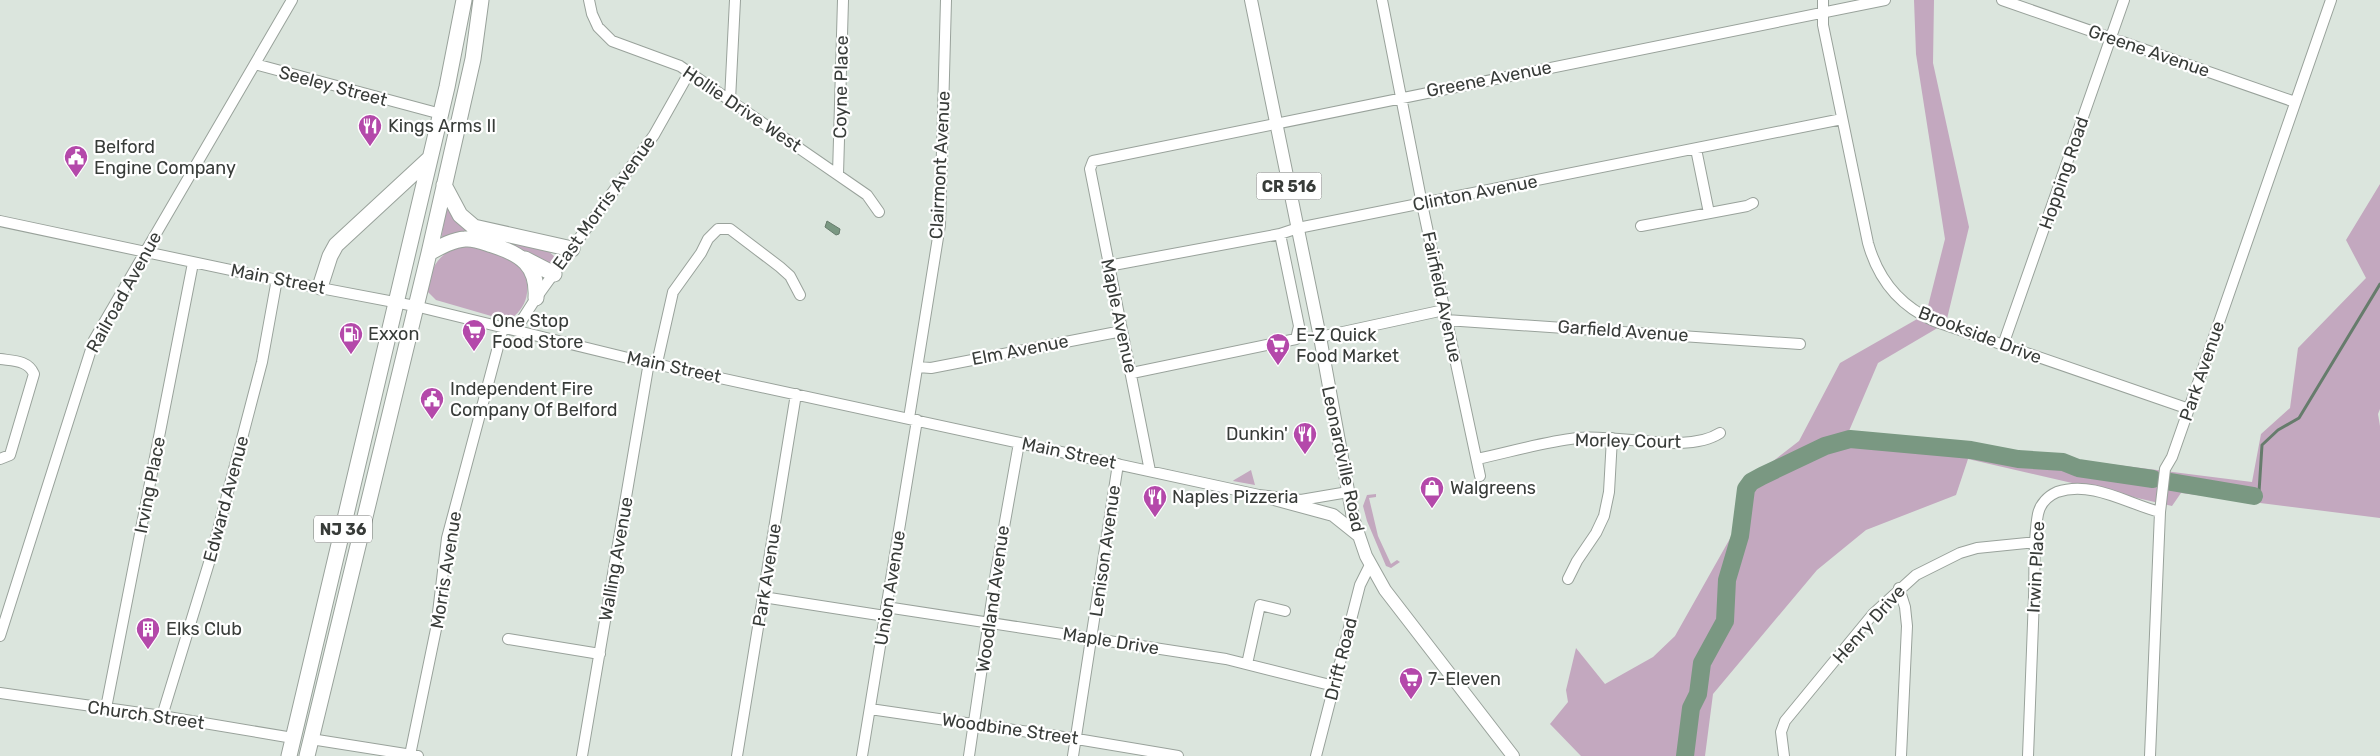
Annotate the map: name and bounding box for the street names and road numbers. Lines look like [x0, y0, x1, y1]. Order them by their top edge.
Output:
street label: Greene Avenue [2085, 20, 2213, 82]
street label: Coyne Place [829, 35, 853, 139]
street label: Greene Avenue [1425, 56, 1553, 102]
street label: Seeley Street [276, 61, 390, 111]
street label: Hollie Drive West [678, 61, 806, 157]
street label: Clairmont Avenue [925, 90, 955, 240]
street label: Hopping Road [2034, 114, 2094, 232]
street label: East Morris Avenue [548, 132, 660, 274]
street label: Clinton Avenue [1411, 170, 1539, 216]
road number: CR 516 [1256, 172, 1322, 200]
street label: Railroad Avenue [82, 228, 166, 356]
street label: Fairfield Avenue [1417, 230, 1467, 364]
street label: Maple Avenue [1096, 257, 1142, 375]
street label: Main Street [229, 259, 327, 299]
street label: Brookside Drive [1915, 301, 2045, 369]
street label: Garfield Avenue [1557, 315, 1689, 347]
street label: Park Avenue [2175, 318, 2229, 424]
street label: Elm Avenue [970, 330, 1070, 370]
street label: Main Street [625, 346, 723, 388]
street label: Leonardville Road [1317, 384, 1369, 534]
street label: Morley Court [1575, 429, 1681, 453]
street label: Main Street [1020, 432, 1118, 474]
street label: Edward Avenue [199, 433, 253, 565]
street label: Irving Place [130, 435, 170, 535]
street label: Lenison Avenue [1085, 484, 1125, 618]
street label: Walling Avenue [594, 495, 638, 623]
street label: Morris Avenue [426, 510, 466, 630]
road number: NJ 36 [314, 516, 372, 542]
street label: Irwin Place [2023, 521, 2049, 613]
street label: Park Avenue [748, 522, 786, 628]
street label: Woodland Avenue [972, 524, 1014, 674]
street label: Union Avenue [870, 529, 910, 647]
street label: Henry Drive [1828, 580, 1910, 668]
street label: Drift Road [1320, 615, 1362, 703]
street label: Maple Drive [1061, 623, 1161, 659]
street label: Church Street [86, 696, 206, 734]
street label: Woodbine Street [940, 709, 1080, 749]

